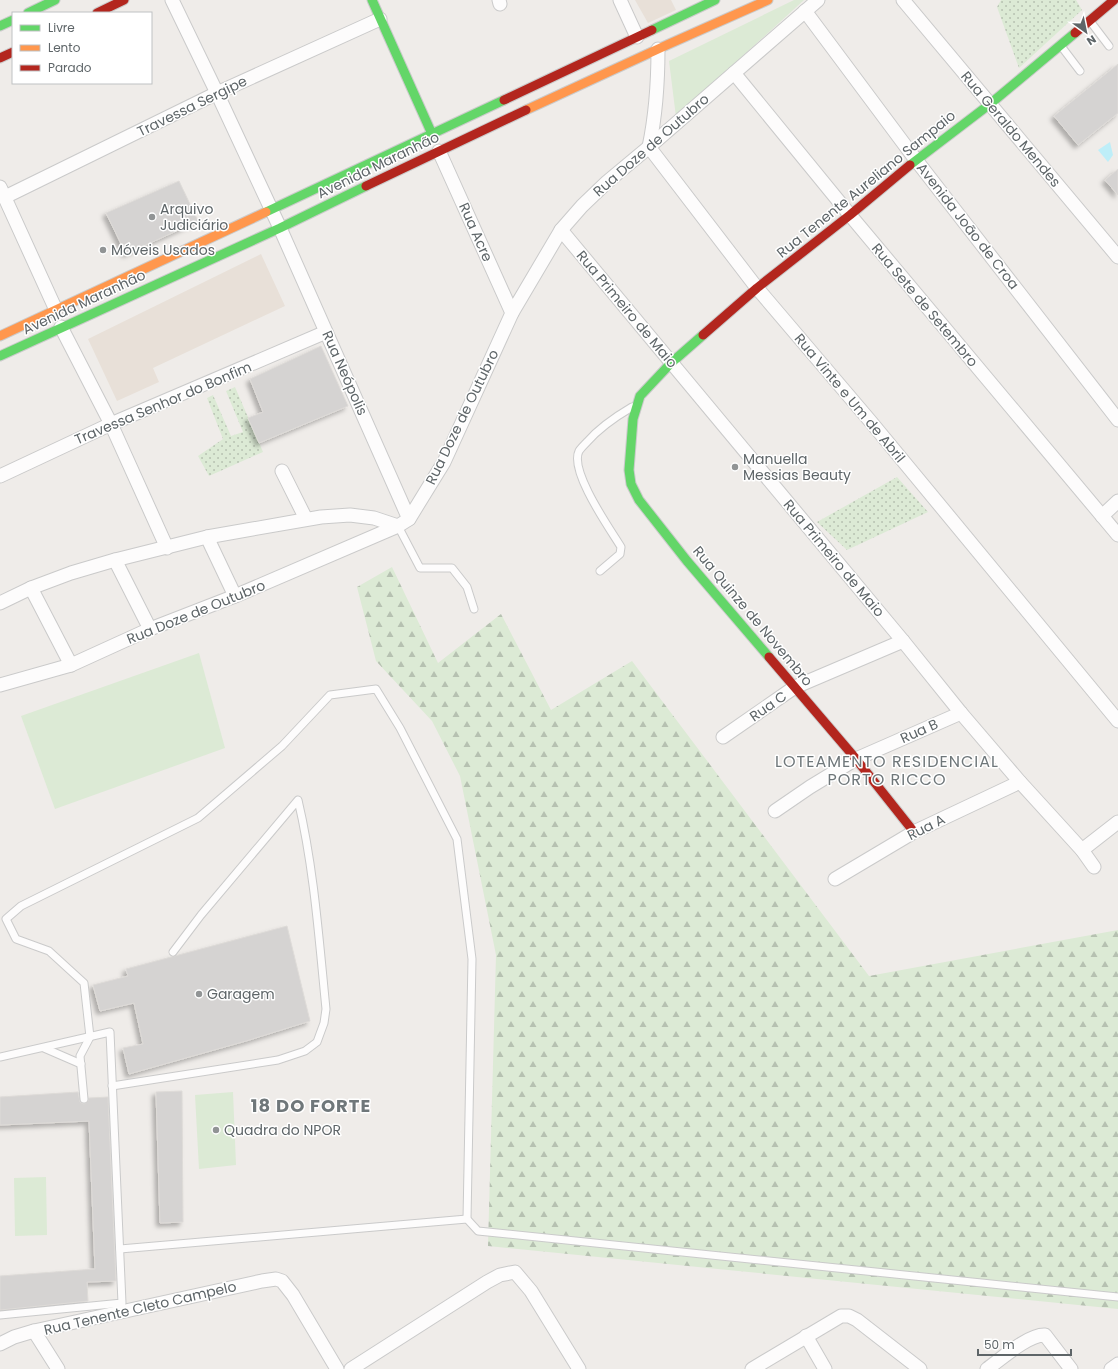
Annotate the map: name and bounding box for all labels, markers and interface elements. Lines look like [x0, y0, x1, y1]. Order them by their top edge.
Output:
legend [12, 12, 152, 84]
north arrow [1066, 12, 1106, 52]
text: Livre [48, 19, 75, 36]
text: N [1084, 31, 1099, 49]
text: Lento [48, 39, 81, 56]
text: Parado [48, 59, 92, 76]
street label: Rua Geraldo Mendes [957, 67, 1065, 191]
street label: Travessa Sergipe [134, 71, 250, 141]
street label: Rua Doze de Outubro [589, 89, 713, 201]
street label: Rua Tenente Aureliano Sampaio [772, 105, 960, 263]
street label: Avenida Maranhão [314, 127, 442, 203]
street label: Avenida João de Croa [912, 158, 1024, 294]
place label: Arquivo Judiciário [160, 199, 228, 235]
street label: Rua Acre [454, 199, 498, 265]
marker: Arquivo Judiciário [147, 212, 157, 222]
street label: Rua Sete de Setembro [867, 239, 983, 371]
place label: Móveis Usados [111, 240, 215, 260]
marker: Móveis Usados [98, 245, 108, 255]
street label: Rua Primeiro de Maio [572, 246, 682, 372]
street label: Avenida Maranhão [19, 265, 149, 339]
street label: Rua Neópolis [317, 327, 373, 419]
street label: Rua Vinte e Um de Abril [790, 329, 910, 467]
street label: Rua Doze de Outubro [421, 346, 503, 488]
street label: Travessa Senhor do Bonfim [71, 357, 255, 449]
place label: Manuella Messias Beauty [743, 449, 851, 485]
marker: Manuella Messias Beauty [730, 462, 740, 472]
street label: Rua Primeiro de Maio [779, 495, 889, 621]
street label: Rua Quinze de Novembro [688, 542, 818, 690]
street label: Rua Doze de Outubro [124, 575, 268, 649]
street label: Rua C [745, 686, 791, 726]
street label: Rua B [897, 714, 941, 748]
district label: LOTEAMENTO RESIDENCIAL PORTO RICCO [775, 750, 999, 791]
street label: Rua A [904, 809, 948, 845]
place label: Garagem [207, 984, 275, 1004]
marker: Garagem [194, 989, 204, 999]
district label: 18 DO FORTE [251, 1093, 371, 1118]
place label: Quadra do NPOR [224, 1120, 341, 1140]
marker: Quadra do NPOR [211, 1125, 221, 1135]
street label: Rua Tenente Cleto Campelo [42, 1276, 238, 1340]
scale bar [978, 1331, 1071, 1357]
text: 50 m [984, 1336, 1015, 1353]

